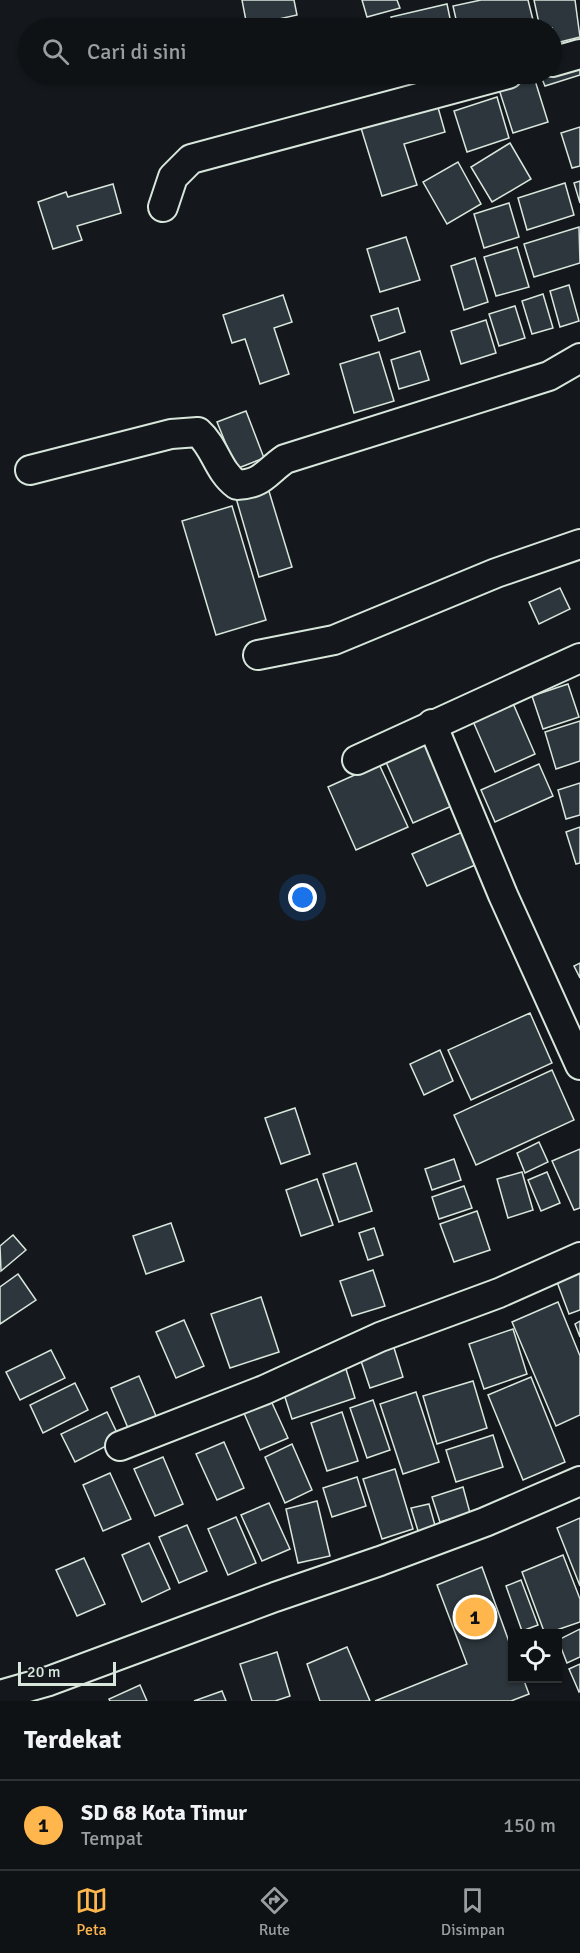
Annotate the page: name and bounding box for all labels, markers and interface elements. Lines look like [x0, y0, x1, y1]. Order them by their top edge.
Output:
search box [18, 18, 562, 84]
icon: search [39, 35, 72, 68]
text: Cari di sini [87, 38, 187, 65]
your location [288, 883, 317, 912]
pin: 1 [456, 1594, 494, 1640]
map controls [508, 1629, 562, 1683]
button: locate [508, 1629, 562, 1683]
scale bar [18, 1659, 116, 1686]
text: 20 m [27, 1662, 61, 1682]
text: Terdekat [24, 1724, 121, 1756]
text: SD 68 Kota Timur [81, 1799, 247, 1826]
text: 1 [38, 1813, 49, 1838]
text: 150 m [503, 1813, 556, 1838]
text: Tempat [81, 1826, 143, 1851]
tab: Peta [75, 1884, 108, 1940]
tab: Rute [258, 1884, 291, 1940]
tab: Disimpan [441, 1884, 505, 1940]

